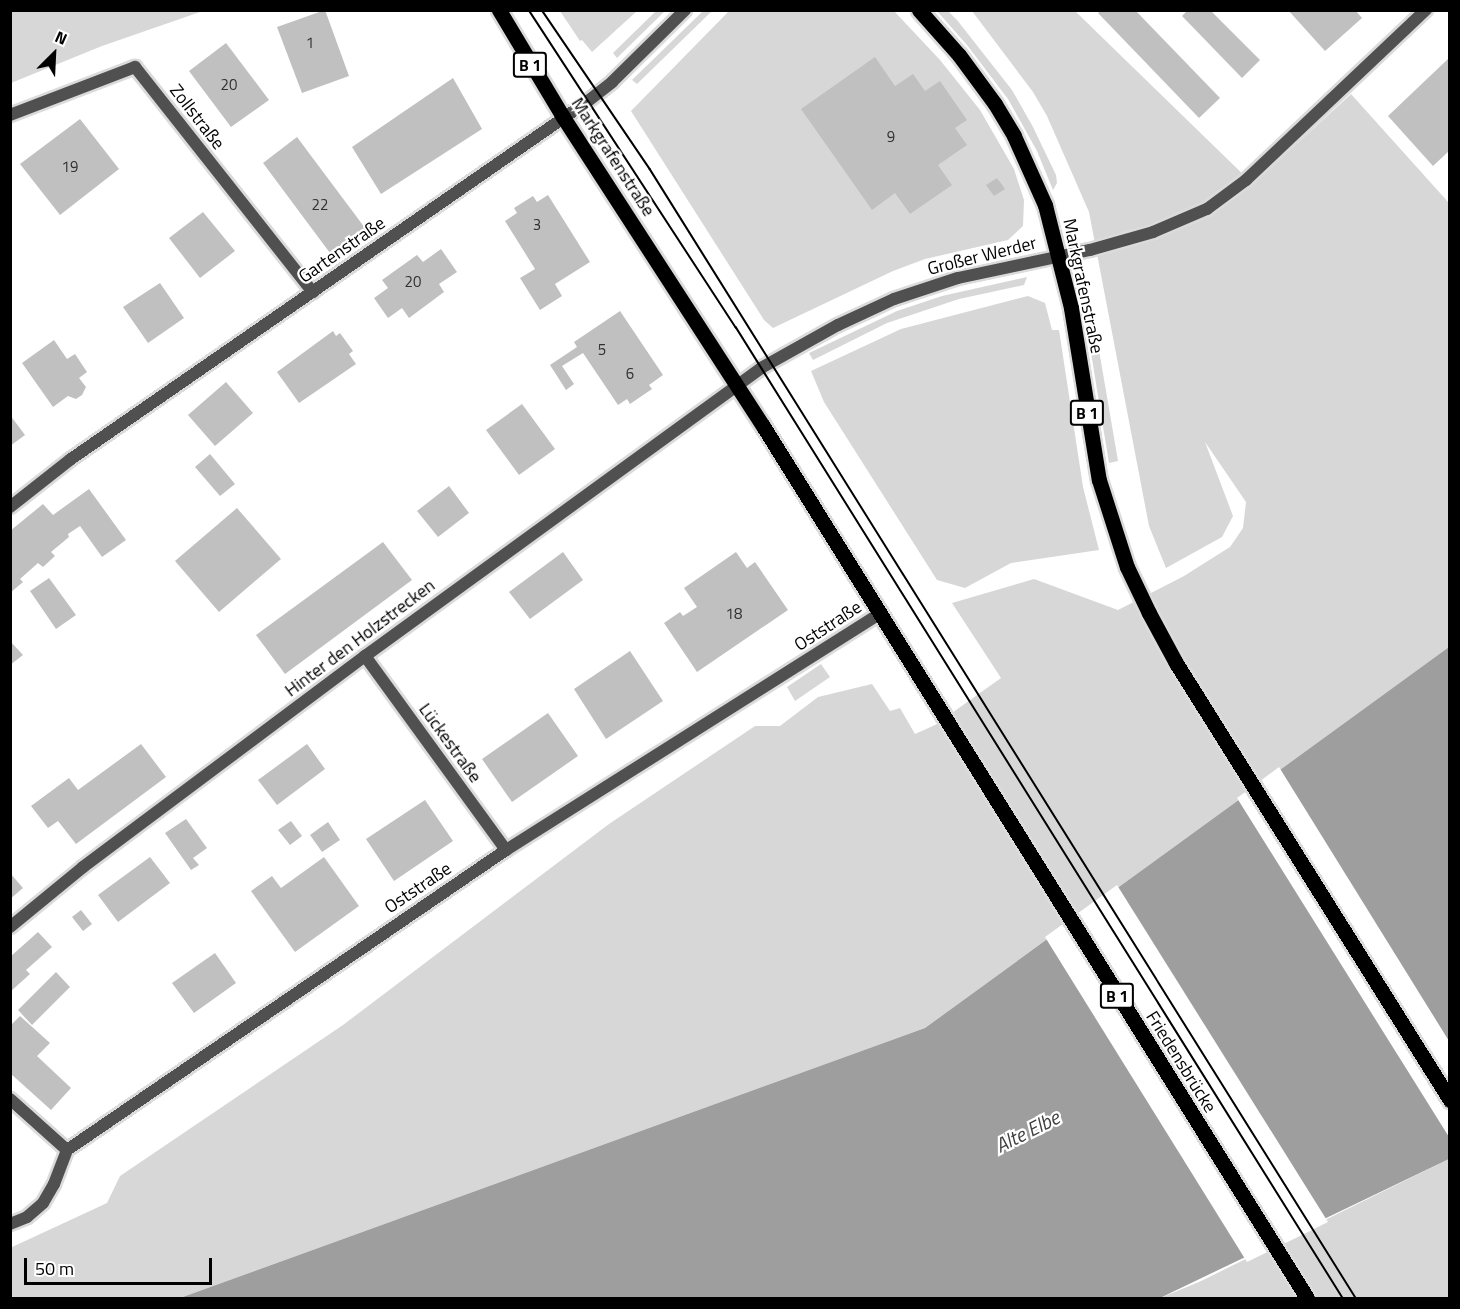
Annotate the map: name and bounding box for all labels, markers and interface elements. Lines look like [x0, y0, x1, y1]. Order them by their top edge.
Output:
north arrow [24, 24, 84, 84]
text: N [51, 24, 71, 51]
house number: 1 [306, 34, 314, 52]
road number: B 1 [512, 52, 548, 78]
house number: 20 [221, 76, 237, 94]
street label: Zollstraße [165, 80, 229, 154]
street label: Markgrafenstraße [567, 94, 659, 220]
house number: 9 [887, 128, 895, 146]
house number: 19 [62, 158, 78, 176]
house number: 22 [312, 196, 328, 214]
street label: Gartenstraße [295, 212, 389, 288]
house number: 3 [533, 216, 541, 234]
street label: Markgrafenstraße [1058, 217, 1108, 355]
street label: Großer Werder [925, 232, 1039, 280]
house number: 20 [405, 273, 421, 291]
house number: 5 [598, 341, 606, 359]
house number: 6 [626, 365, 634, 383]
road number: B 1 [1069, 400, 1105, 426]
street label: Hinter den Holzstrecken [281, 575, 439, 701]
street label: Oststraße [790, 596, 866, 656]
house number: 18 [726, 605, 742, 623]
street label: Lückestraße [414, 699, 486, 787]
street label: Oststraße [380, 858, 456, 918]
road number: B 1 [1099, 983, 1135, 1009]
street label: Friedensbrücke [1141, 1007, 1221, 1117]
water label: Alte Elbe [991, 1105, 1063, 1157]
scale bar [27, 1246, 214, 1284]
text: 50 m [35, 1255, 74, 1282]

